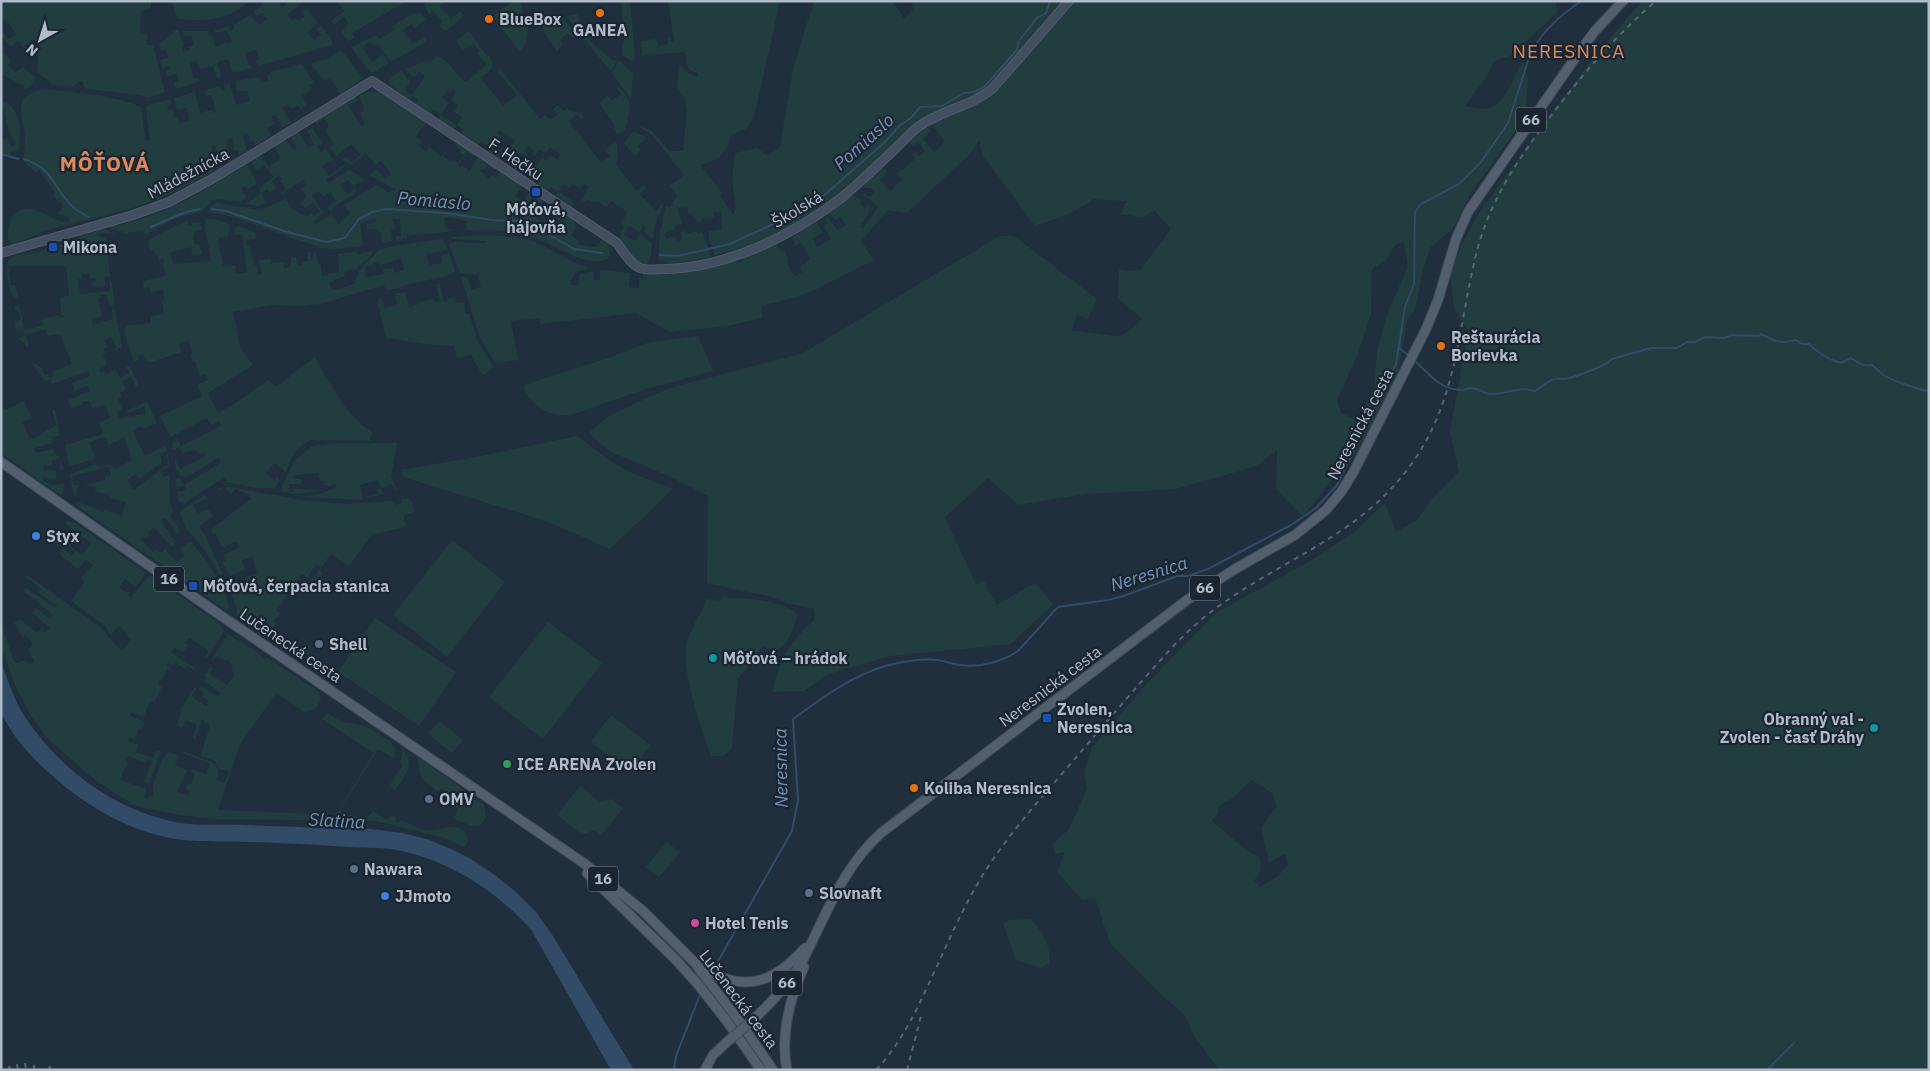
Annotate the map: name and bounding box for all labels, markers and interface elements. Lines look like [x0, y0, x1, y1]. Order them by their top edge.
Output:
marker: GANEA [594, 7, 606, 19]
place label: BlueBox [499, 9, 561, 29]
marker: BlueBox [483, 13, 495, 25]
north arrow [15, 15, 65, 65]
place label: GANEA [573, 20, 627, 40]
district label: NERESNICA [1513, 39, 1625, 63]
text: N [22, 40, 41, 60]
water label: Pomiaslo [829, 108, 899, 175]
road number: 66 [1516, 108, 1546, 132]
street label: F. Hečku [485, 134, 547, 184]
street label: Mládežnícka [144, 143, 233, 203]
district label: MÔŤOVÁ [60, 149, 150, 177]
street label: Školská [768, 185, 826, 232]
water label: Pomiaslo [396, 186, 472, 215]
marker: Môťová, hájovňa [530, 186, 542, 198]
place label: Môťová, hájovňa [506, 199, 566, 237]
place label: Mikona [63, 237, 117, 257]
marker: Mikona [47, 241, 59, 253]
place label: Reštaurácia Borievka [1451, 327, 1541, 365]
marker: Reštaurácia Borievka [1435, 340, 1447, 352]
street label: Neresnická cesta [1322, 365, 1398, 483]
place label: Styx [46, 526, 80, 546]
marker: Styx [30, 530, 42, 542]
water label: Neresnica [1107, 551, 1190, 596]
road number: 16 [154, 566, 184, 592]
place label: Môťová, čerpacia stanica [203, 576, 389, 596]
road number: 66 [1190, 576, 1220, 600]
marker: Môťová, čerpacia stanica [187, 580, 199, 592]
street label: Lučenecká cesta [236, 603, 346, 687]
place label: Shell [329, 634, 367, 654]
marker: Shell [313, 638, 325, 650]
street label: Neresnická cesta [995, 641, 1105, 731]
place label: Môťová – hrádok [723, 648, 848, 668]
marker: Môťová – hrádok [707, 652, 719, 664]
place label: Zvolen, Neresnica [1057, 699, 1133, 737]
place label: Obranný val - Zvolen - časť Dráhy [1720, 709, 1864, 747]
marker: Zvolen, Neresnica [1041, 712, 1053, 724]
marker: Obranný val - Zvolen - časť Dráhy [1868, 722, 1880, 734]
water label: Neresnica [768, 728, 793, 808]
place label: ICE ARENA Zvolen [517, 754, 656, 774]
marker: ICE ARENA Zvolen [501, 758, 513, 770]
place label: Koliba Neresnica [924, 778, 1051, 798]
marker: Koliba Neresnica [908, 782, 920, 794]
place label: OMV [439, 789, 475, 809]
marker: OMV [423, 793, 435, 805]
water label: Slatina [308, 808, 366, 833]
place label: Nawara [364, 859, 422, 879]
marker: Nawara [348, 863, 360, 875]
road number: 16 [588, 866, 618, 892]
place label: Slovnaft [819, 883, 882, 903]
place label: JJmoto [395, 886, 451, 906]
marker: Slovnaft [803, 887, 815, 899]
marker: JJmoto [379, 890, 391, 902]
place label: Hotel Tenis [705, 913, 789, 933]
marker: Hotel Tenis [689, 917, 701, 929]
street label: Lučenecká cesta [695, 946, 783, 1053]
road number: 66 [772, 970, 802, 996]

